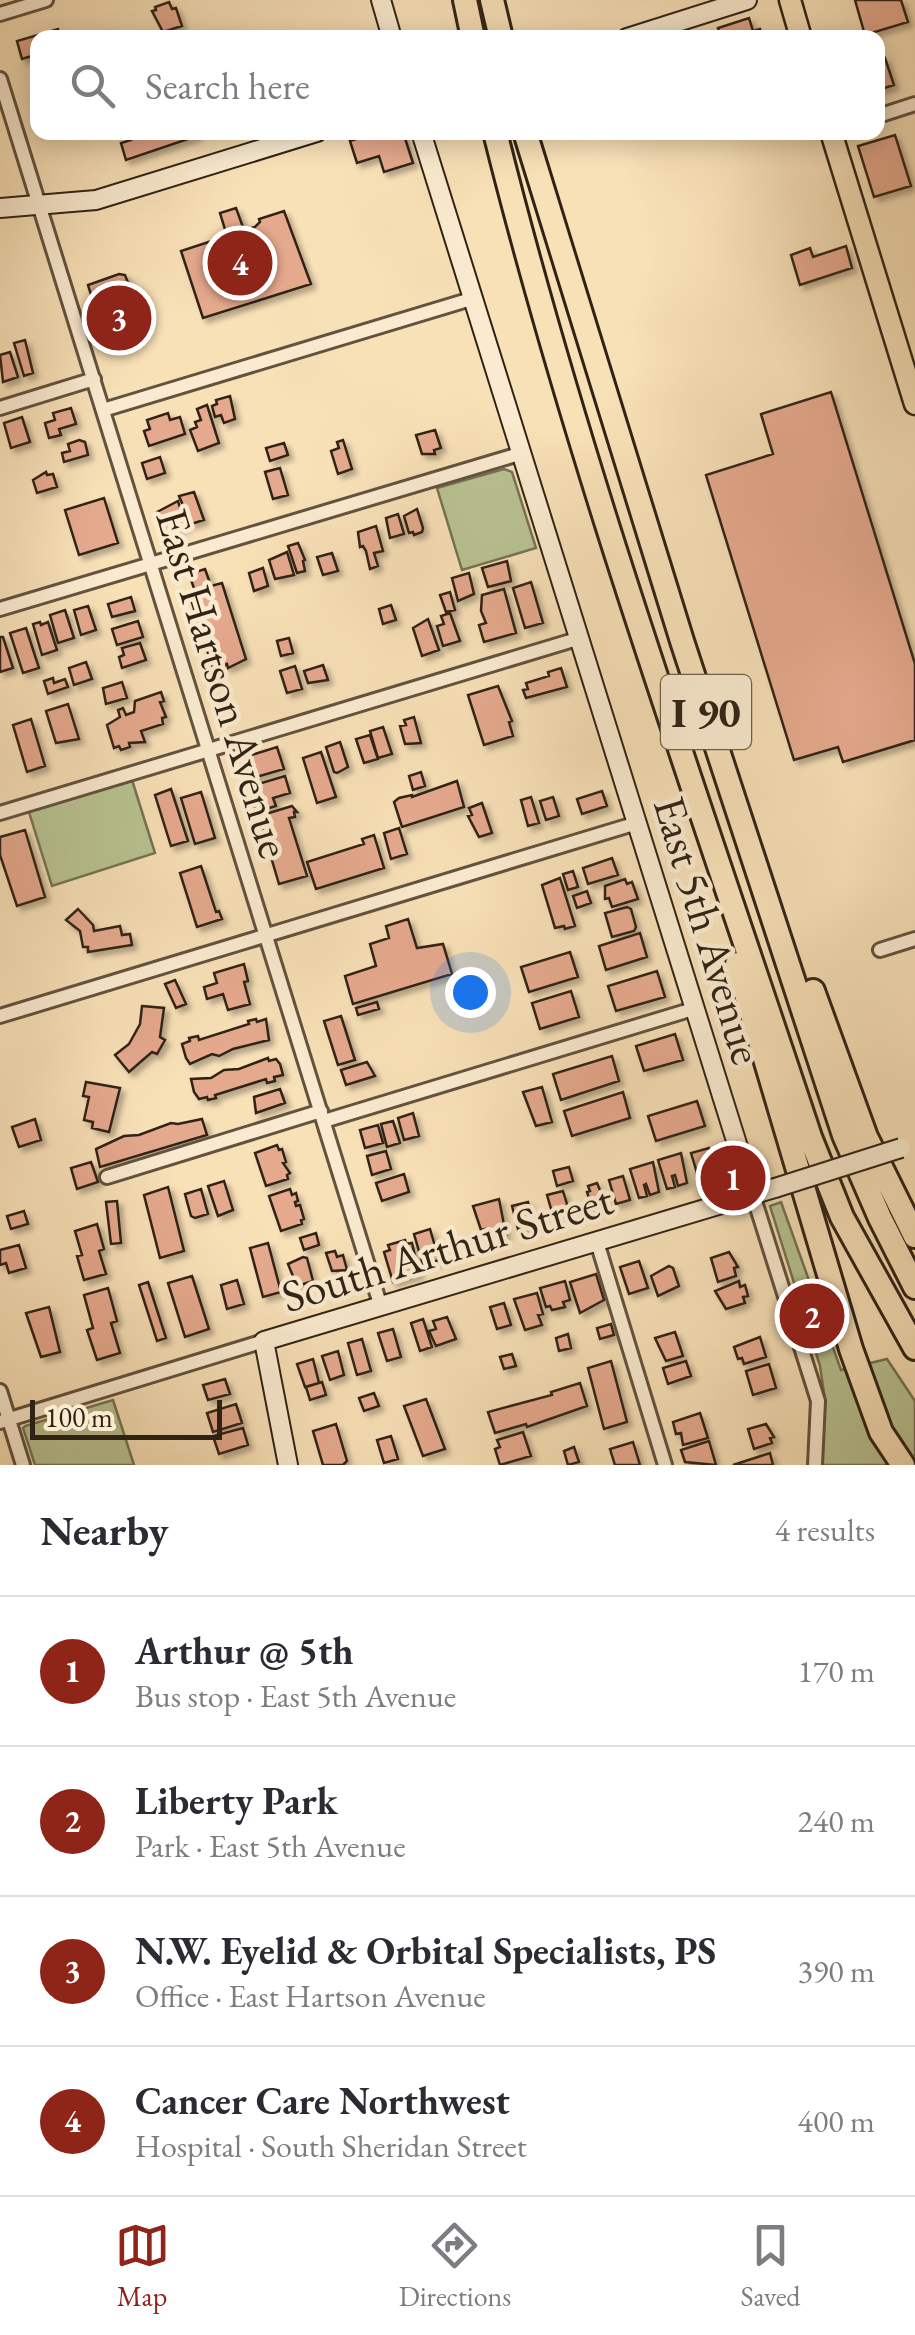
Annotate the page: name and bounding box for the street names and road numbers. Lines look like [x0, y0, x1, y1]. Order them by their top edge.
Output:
street label: East Hartson Avenue [143, 501, 305, 865]
road number: I 90 [661, 675, 751, 749]
street label: East 5th Avenue [641, 789, 777, 1071]
street label: South Arthur Street [274, 1169, 620, 1325]

